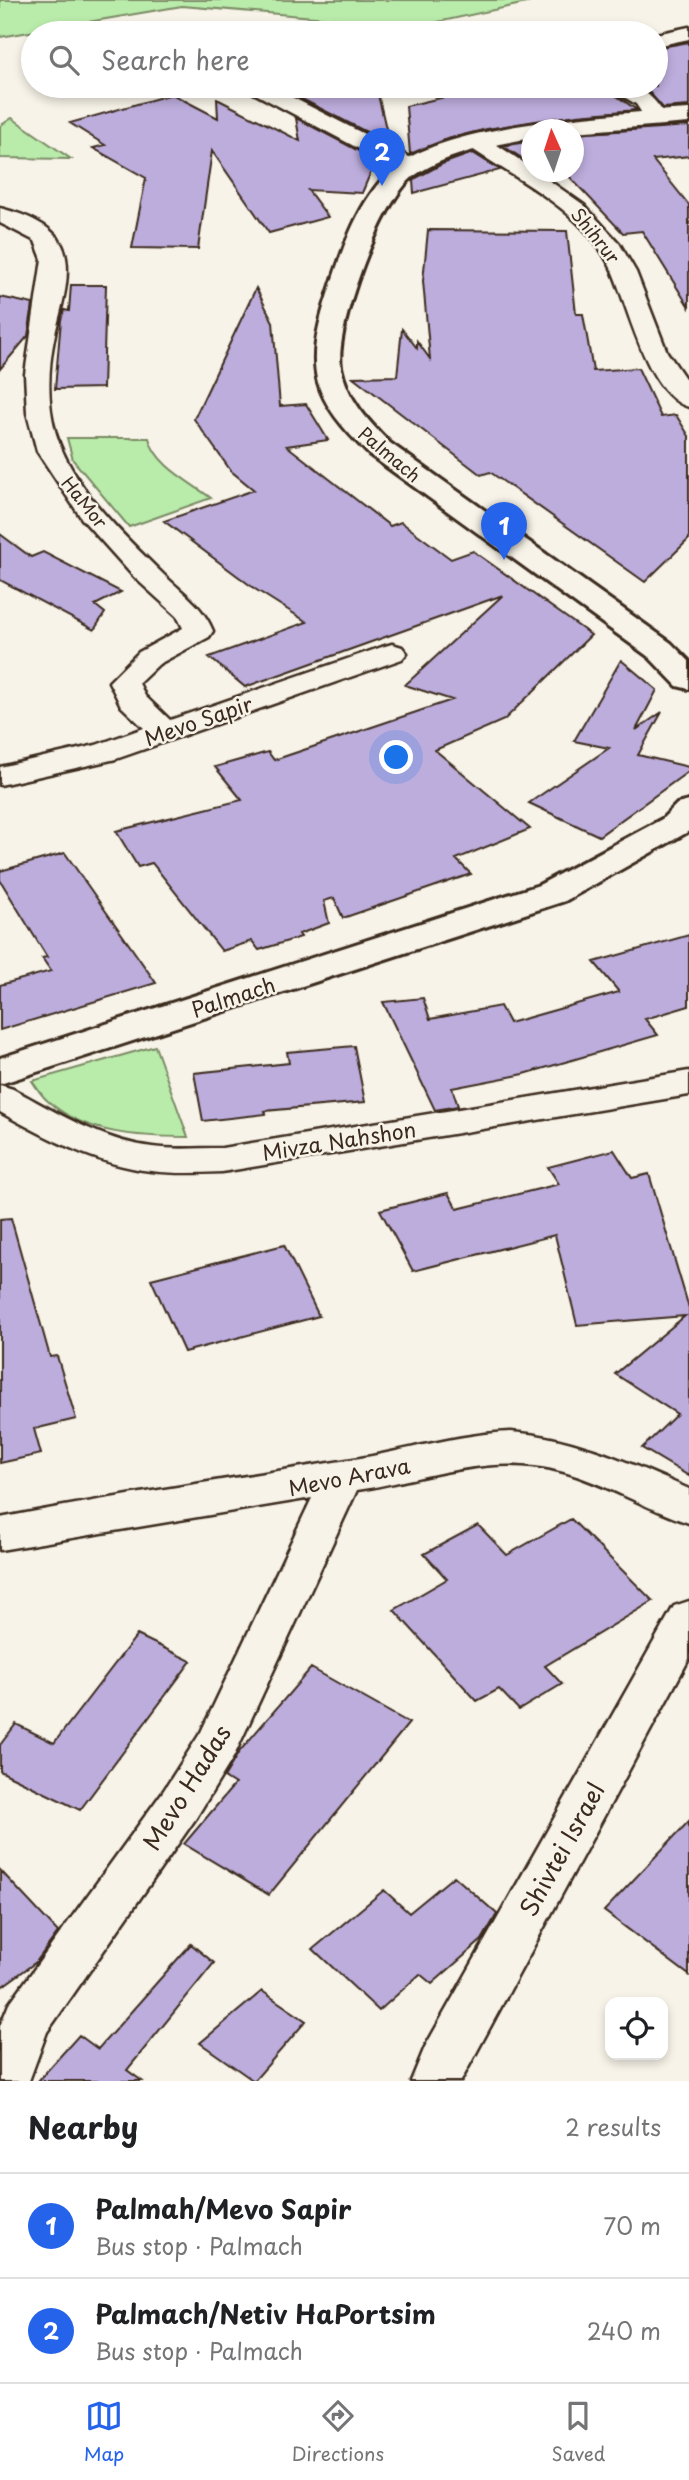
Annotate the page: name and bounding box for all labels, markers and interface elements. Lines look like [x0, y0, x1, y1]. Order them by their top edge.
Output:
search box [21, 21, 668, 98]
text: Search here [101, 40, 250, 79]
icon: search [45, 41, 83, 79]
north arrow [521, 119, 584, 182]
pin: 2 [359, 128, 405, 186]
street label: Shihrur [565, 201, 627, 269]
street label: Palmach [353, 420, 427, 488]
street label: HaMor [56, 470, 115, 534]
pin: 1 [481, 502, 527, 560]
street label: Mevo Sapir [140, 686, 257, 753]
your location [379, 740, 413, 774]
street label: Palmach [187, 967, 279, 1025]
street label: Mivza Nahshon [260, 1112, 418, 1168]
street label: Mevo Arava [285, 1448, 413, 1503]
street label: Mevo Hadas [133, 1717, 239, 1857]
street label: Shivtei Israel [509, 1776, 613, 1922]
map controls [605, 1997, 668, 2060]
button: locate [605, 1997, 668, 2060]
text: Nearby [28, 2104, 138, 2149]
text: 2 results [565, 2109, 661, 2144]
text: Palmah/Mevo Sapir [95, 2189, 351, 2228]
text: 1 [46, 2208, 57, 2243]
text: 70 m [603, 2208, 661, 2243]
text: Bus stop · Palmach [95, 2228, 303, 2263]
text: Palmach/Netiv HaPortsim [95, 2294, 436, 2333]
text: 2 [43, 2313, 59, 2348]
text: 240 m [587, 2313, 661, 2348]
text: Bus stop · Palmach [95, 2333, 303, 2368]
tab: Map [84, 2397, 124, 2467]
tab: Directions [292, 2397, 384, 2467]
tab: Saved [551, 2397, 605, 2467]

